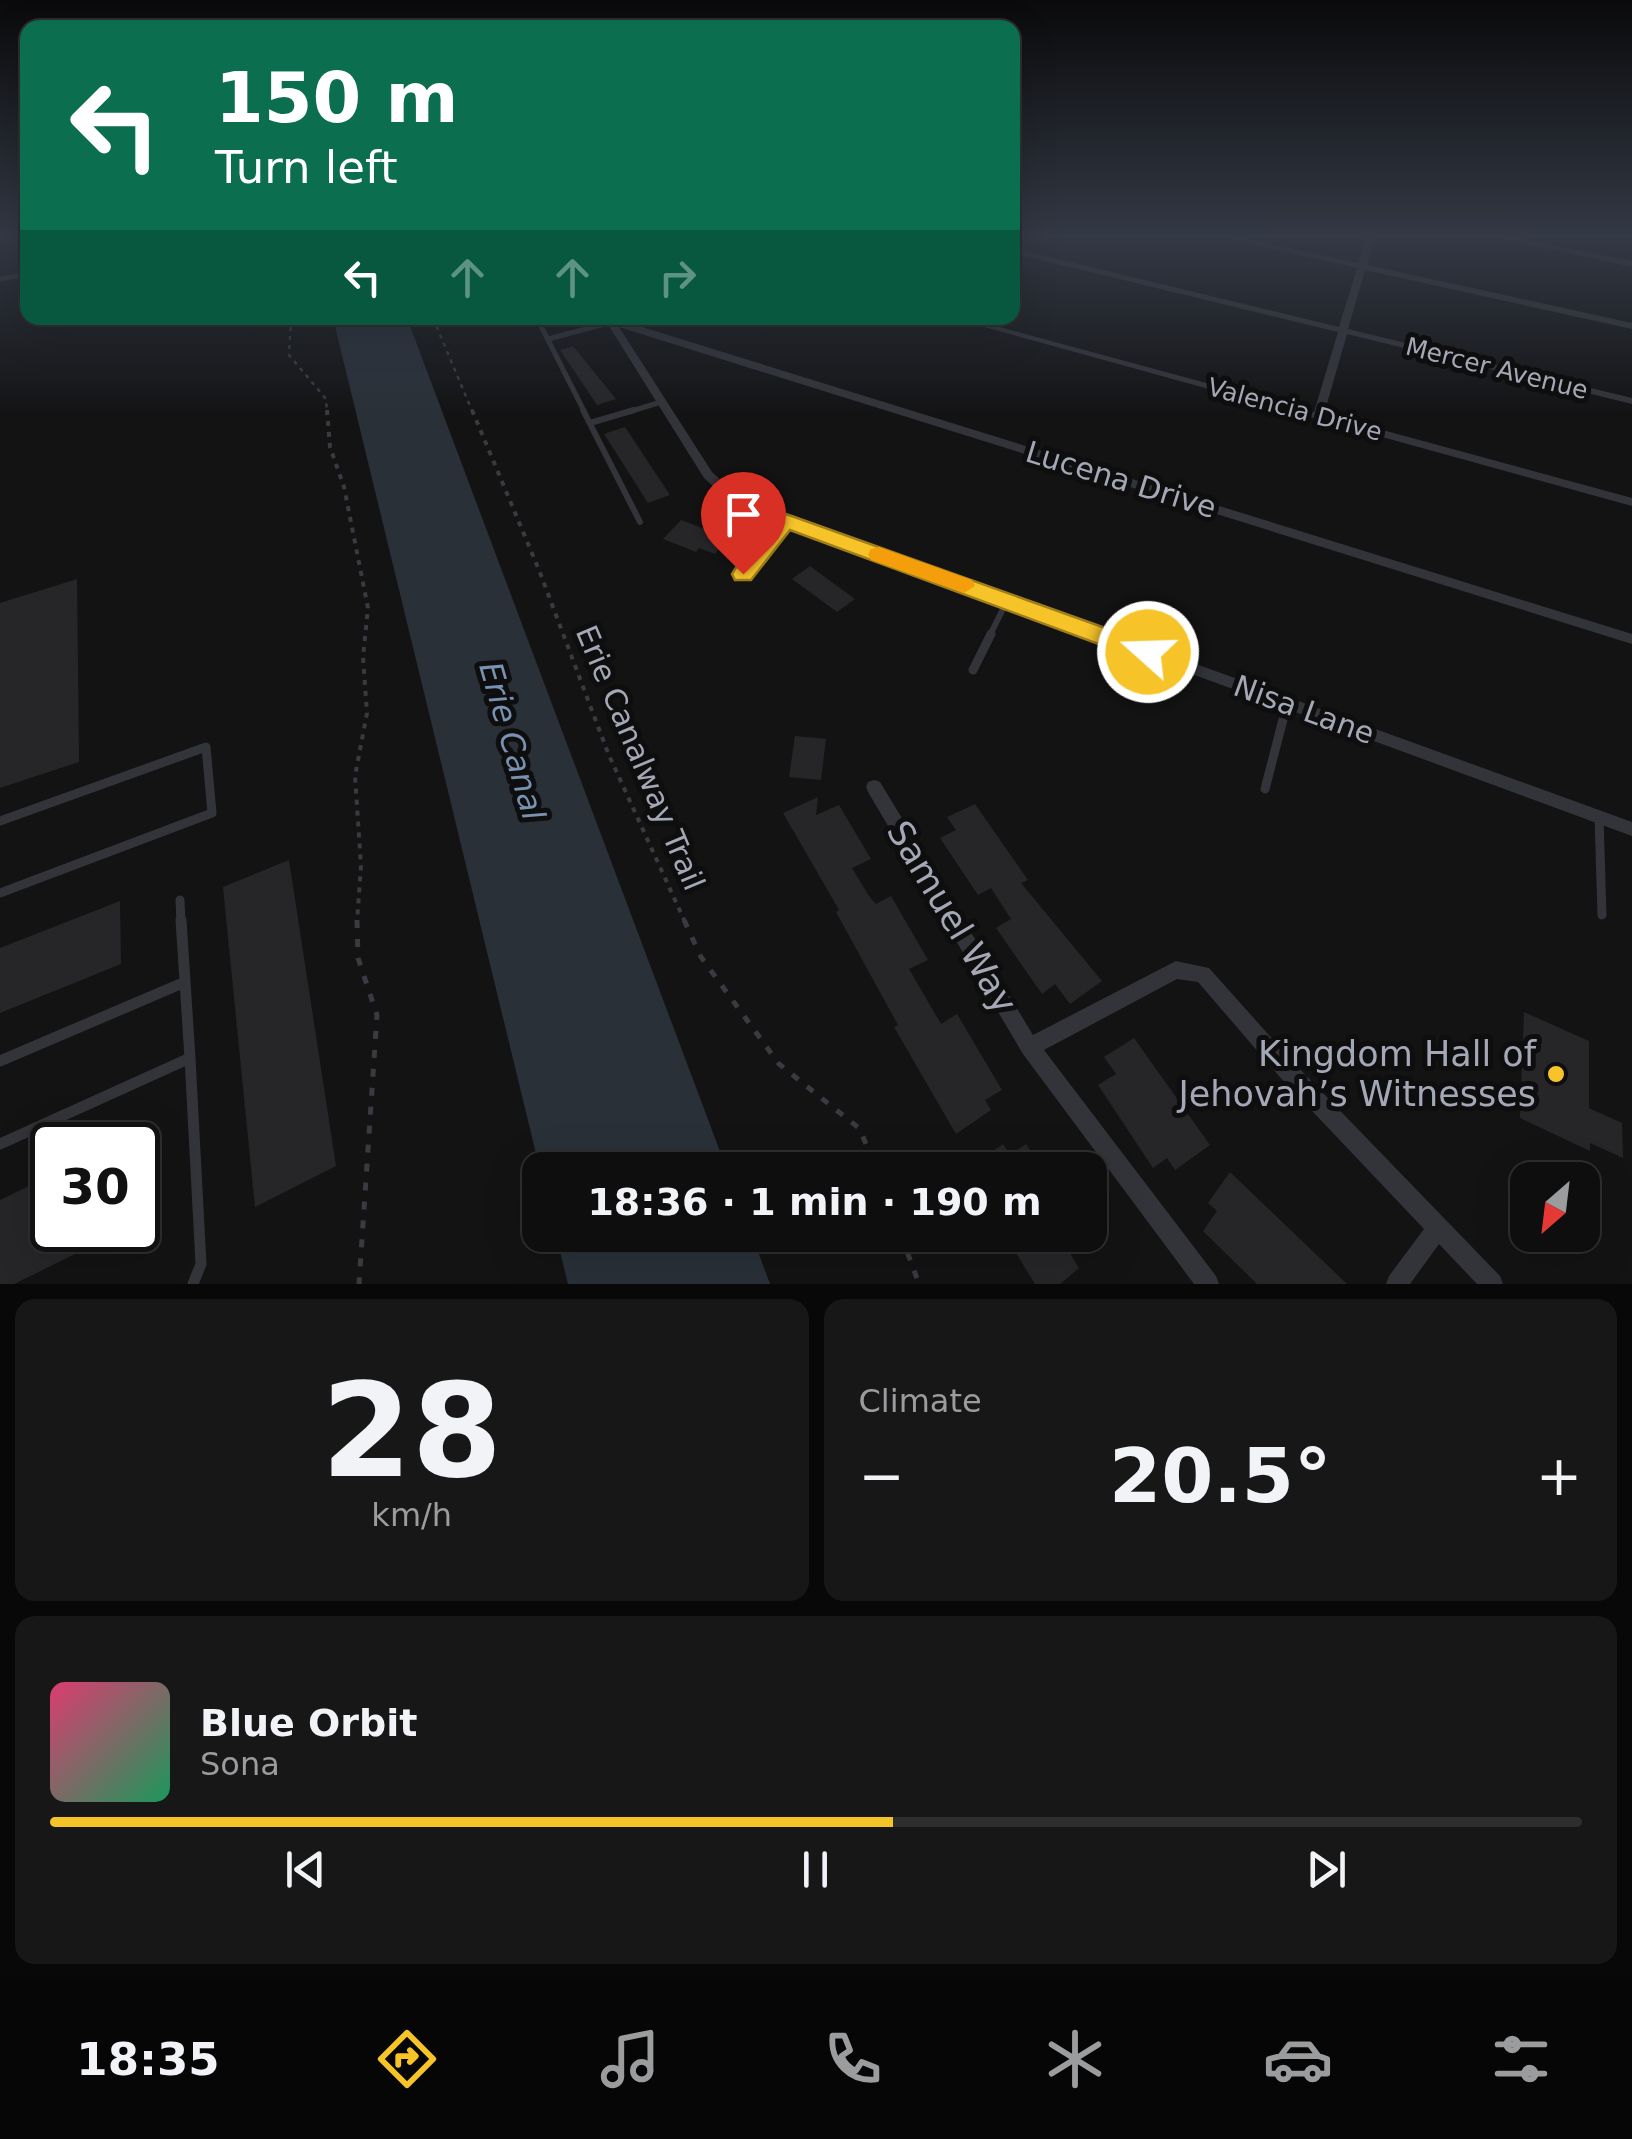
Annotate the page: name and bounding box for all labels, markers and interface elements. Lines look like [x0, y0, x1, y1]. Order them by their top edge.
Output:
text: 150 m [215, 57, 458, 139]
icon: left [50, 60, 180, 190]
text: Turn left [215, 141, 398, 194]
icon: left [335, 250, 390, 305]
icon: ahead [440, 250, 495, 305]
icon: ahead [545, 250, 600, 305]
icon: right [650, 250, 705, 305]
street label: Mercer Avenue [1403, 332, 1591, 405]
street label: Valencia Drive [1205, 372, 1385, 447]
street label: Lucena Drive [1022, 434, 1220, 525]
pin [701, 472, 786, 575]
icon: arrive [716, 487, 771, 542]
position arrow [1096, 600, 1200, 704]
street label: Erie Canalway Trail [569, 620, 712, 895]
water label: Erie Canal [471, 657, 553, 825]
street label: Nisa Lane [1229, 668, 1379, 751]
street label: Samuel Way [879, 814, 1025, 1020]
place label: Kingdom Hall of Jehovah’s Witnesses [1176, 1034, 1537, 1114]
marker: Kingdom Hall of Jehovah’s Witnesses [1545, 1063, 1567, 1085]
speed limit sign: 30 [30, 1122, 160, 1252]
north arrow [1510, 1162, 1600, 1252]
map controls [1510, 1162, 1600, 1252]
text: 18:36 · 1 min · 190 m [587, 1180, 1042, 1224]
text: 28 [321, 1355, 502, 1507]
text: Climate [859, 1382, 982, 1420]
text: 20.5° [1109, 1432, 1332, 1520]
text: − [859, 1444, 905, 1508]
text: + [1536, 1444, 1582, 1508]
text: km/h [371, 1496, 452, 1534]
text: Blue Orbit [200, 1701, 417, 1745]
text: Sona [200, 1745, 280, 1783]
icon: previous [278, 1842, 333, 1897]
icon: pause [788, 1842, 843, 1897]
icon: next [1299, 1842, 1354, 1897]
icon: directions [372, 2024, 442, 2094]
icon: music [595, 2024, 665, 2094]
icon: phone [818, 2024, 888, 2094]
icon: climate [1040, 2024, 1110, 2094]
icon: car [1263, 2024, 1333, 2094]
icon: filters [1486, 2024, 1556, 2094]
text: 18:35 [76, 2033, 220, 2086]

